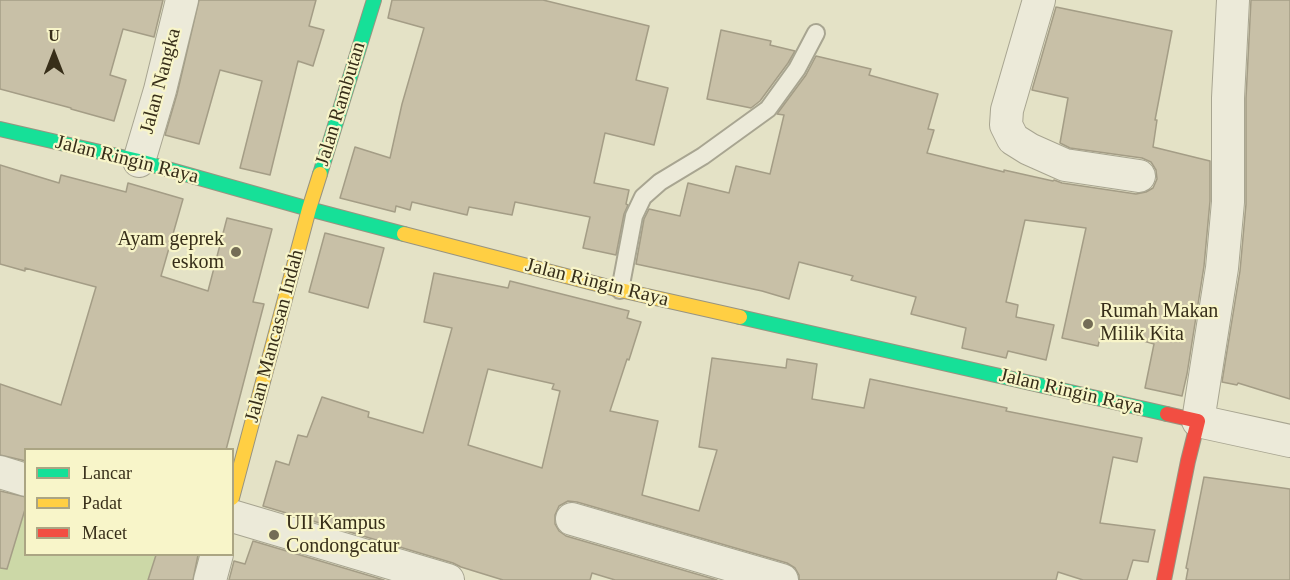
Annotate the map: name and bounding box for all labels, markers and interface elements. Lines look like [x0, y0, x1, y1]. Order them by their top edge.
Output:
north arrow [24, 24, 84, 84]
street label: Jalan Nangka [135, 26, 187, 136]
text: U [48, 27, 60, 44]
street label: Jalan Rambutan [311, 39, 371, 169]
street label: Jalan Ringin Raya [53, 131, 201, 189]
place label: Ayam geprek eskom [118, 228, 224, 275]
marker: Ayam geprek eskom [229, 245, 243, 259]
street label: Jalan Mancasan Indah [240, 247, 310, 425]
street label: Jalan Ringin Raya [523, 254, 671, 312]
place label: Rumah Makan Milik Kita [1100, 300, 1218, 347]
marker: Rumah Makan Milik Kita [1081, 317, 1095, 331]
street label: Jalan Ringin Raya [997, 364, 1145, 420]
legend [24, 448, 234, 556]
text: Lancar [82, 463, 132, 483]
text: Padat [82, 493, 122, 513]
place label: UII Kampus Condongcatur [286, 512, 399, 559]
text: Macet [82, 523, 127, 543]
marker: UII Kampus Condongcatur [267, 528, 281, 542]

